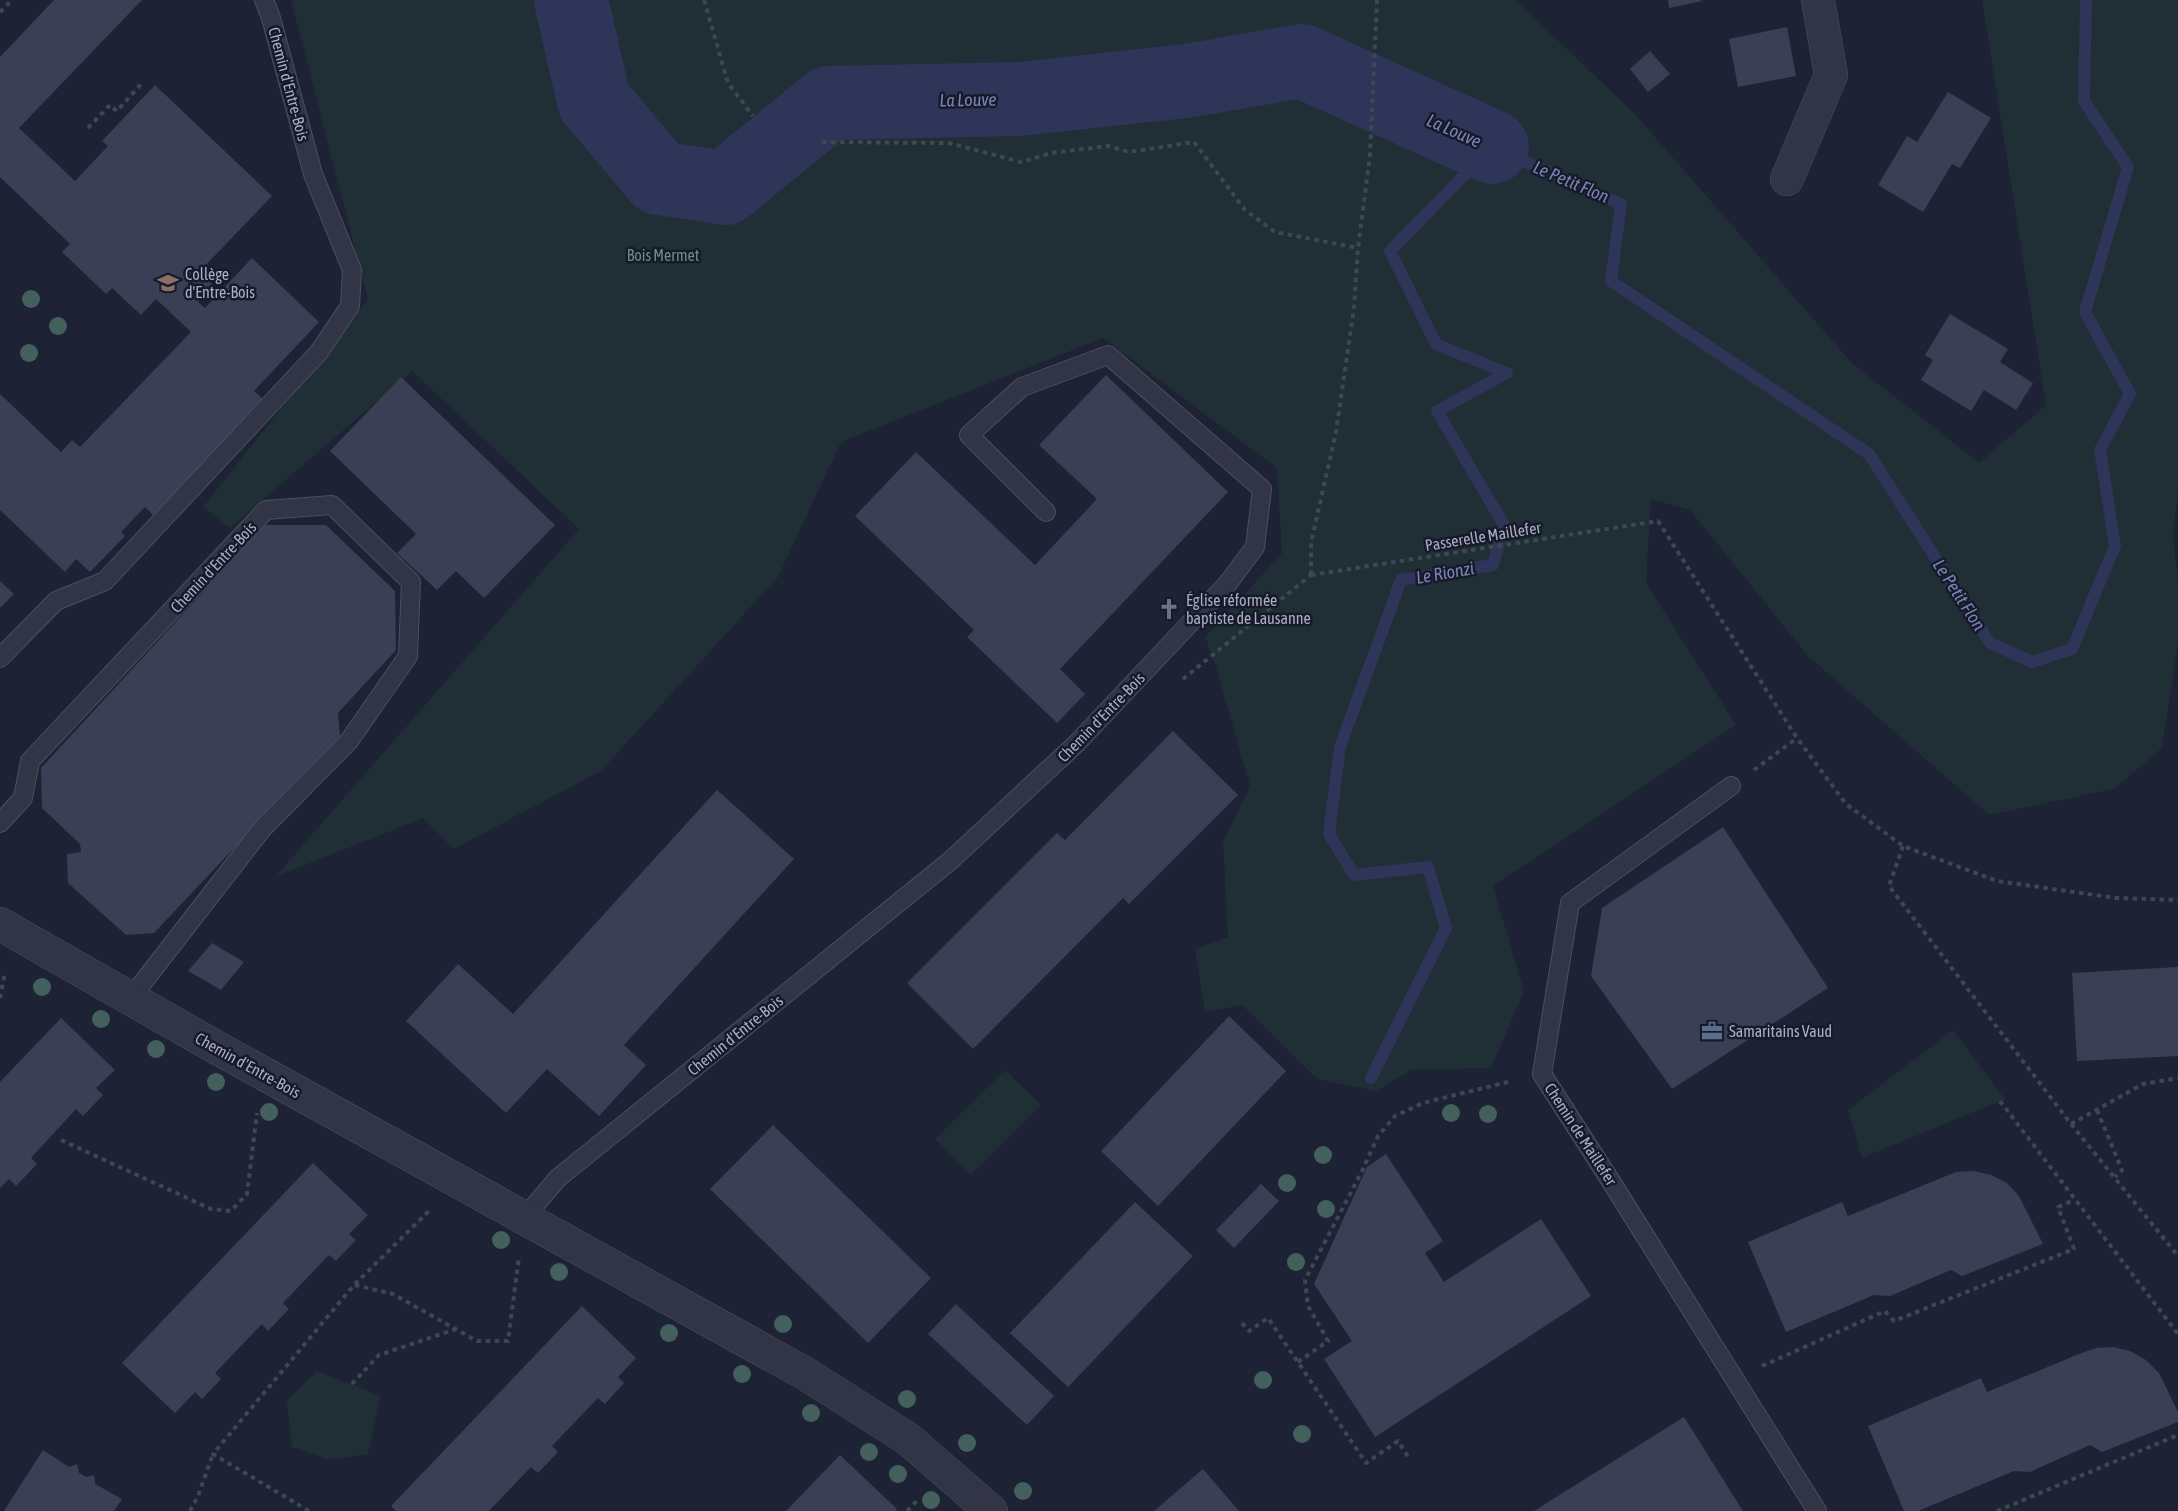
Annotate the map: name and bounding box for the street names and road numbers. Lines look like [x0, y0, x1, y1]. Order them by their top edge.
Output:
street label: Chemin d'Entre-Bois [265, 25, 313, 143]
street label: Chemin d'Entre-Bois [166, 518, 260, 616]
street label: Passerelle Maillefer [1424, 518, 1543, 554]
street label: Chemin d'Entre-Bois [1054, 668, 1148, 765]
street label: Chemin d'Entre-Bois [684, 991, 786, 1079]
street label: Chemin d'Entre-Bois [192, 1029, 304, 1101]
street label: Chemin de Maillefer [1541, 1080, 1621, 1189]

